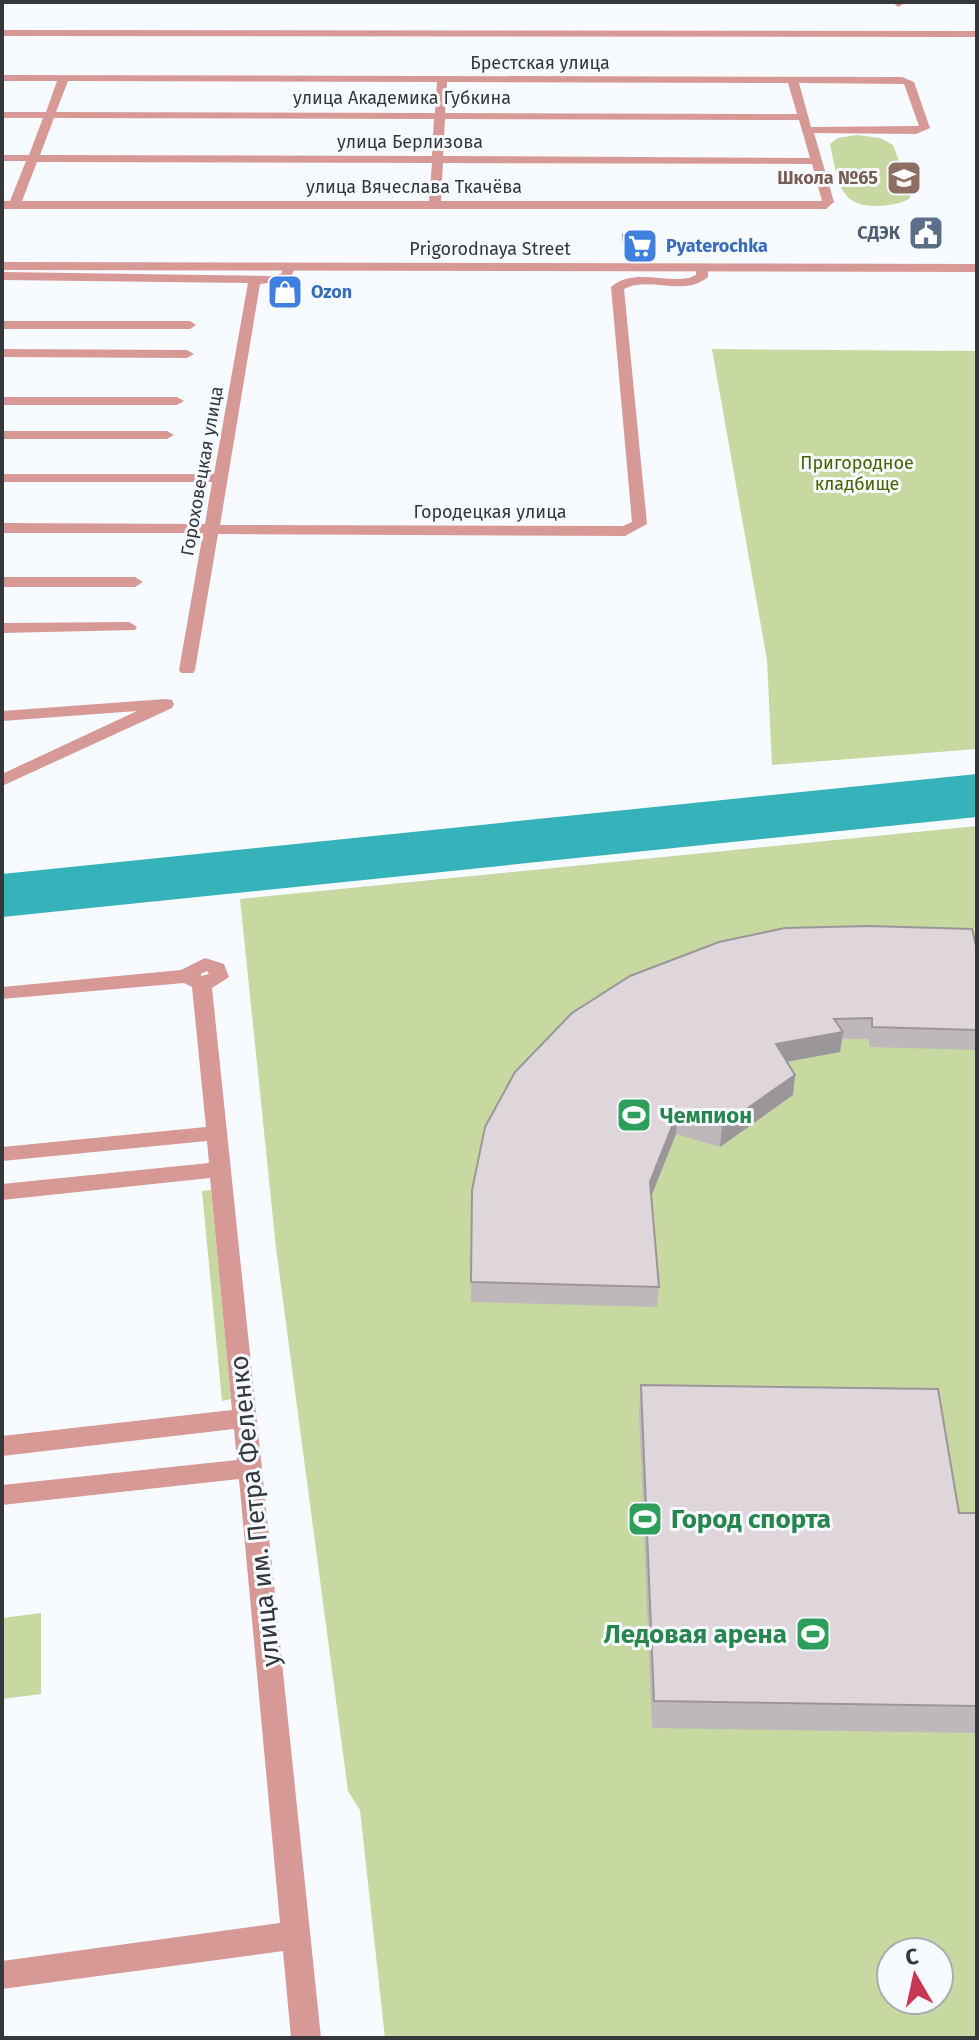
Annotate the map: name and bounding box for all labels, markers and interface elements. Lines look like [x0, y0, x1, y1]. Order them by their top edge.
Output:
street label: Брестская улица [470, 52, 610, 74]
street label: улица Академика Губкина [293, 87, 511, 109]
street label: улица Берлизова [337, 131, 483, 153]
school or university icon: Школа №65 [885, 159, 923, 197]
place label: Школа №65 [777, 167, 878, 189]
street label: улица Вячеслава Ткачёва [306, 176, 522, 198]
public building icon: СДЭК [907, 214, 945, 252]
place label: СДЭК [857, 222, 901, 244]
supermarket icon: Pyaterochka [621, 227, 659, 265]
place label: Pyaterochka [666, 235, 768, 257]
street label: Prigorodnaya Street [409, 238, 571, 260]
shop icon: Ozon [266, 273, 304, 311]
place label: Ozon [311, 281, 352, 303]
street label: Гороховецкая улица [176, 384, 228, 558]
park label: Пригородное кладбище [800, 452, 914, 495]
street label: Городецкая улица [414, 501, 566, 523]
sports icon: Чемпион [615, 1096, 653, 1134]
place label: Чемпион [660, 1102, 752, 1129]
street label: улица им. Петра Феленко [223, 1354, 287, 1668]
sports icon: Город спорта [626, 1500, 664, 1538]
place label: Город спорта [671, 1504, 831, 1535]
sports icon: Ледовая арена [794, 1615, 832, 1653]
place label: Ледовая арена [604, 1619, 787, 1650]
north arrow [875, 1936, 955, 2016]
text: С [904, 1942, 921, 1971]

